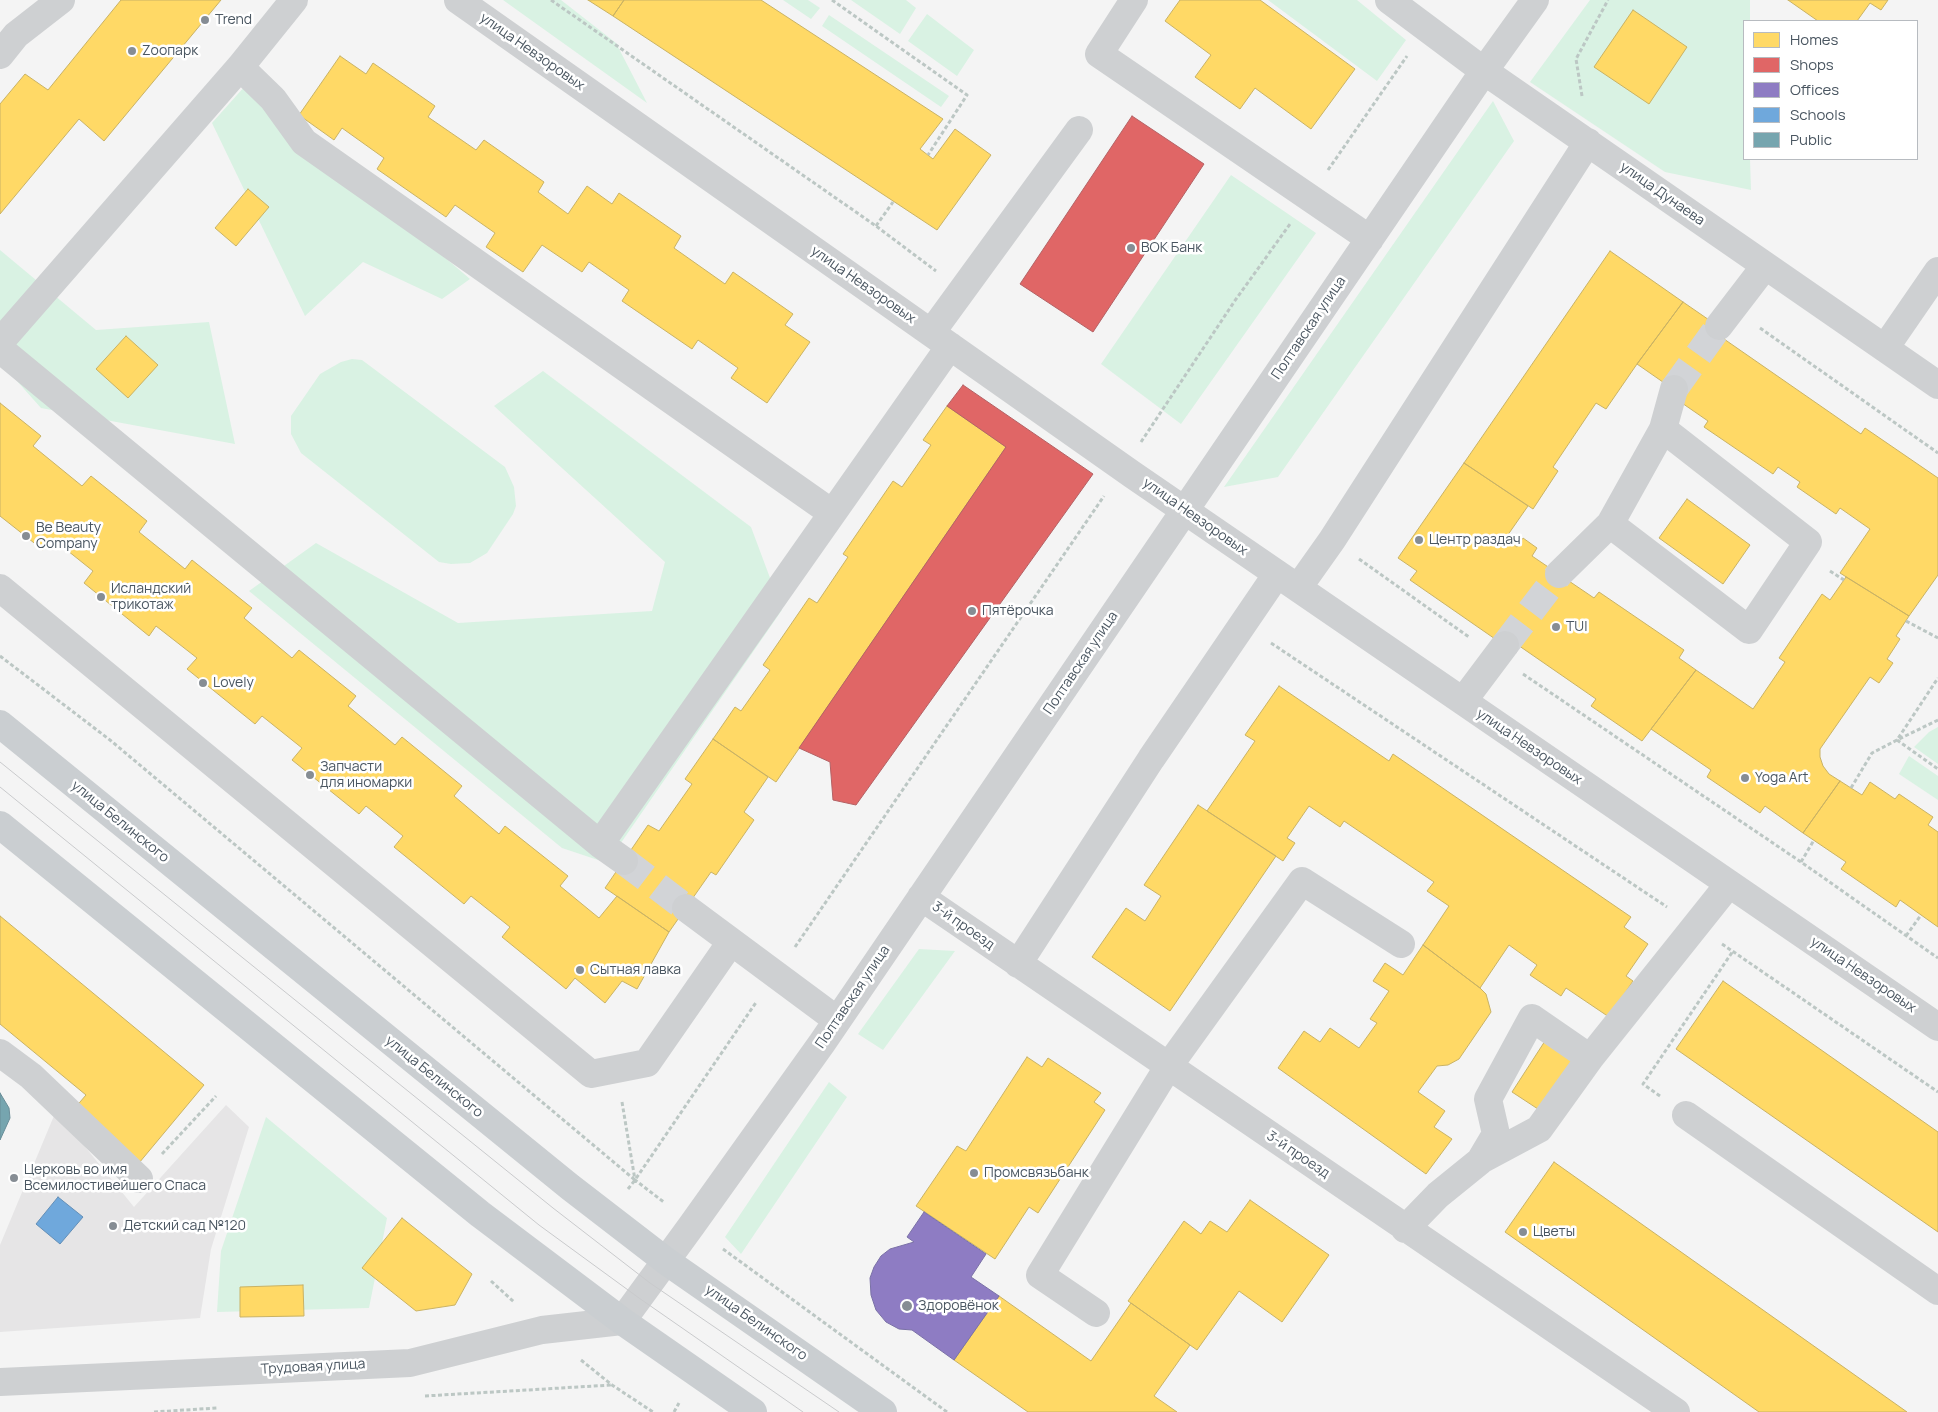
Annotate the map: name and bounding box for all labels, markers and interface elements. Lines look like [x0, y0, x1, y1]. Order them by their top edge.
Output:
street label: улица Невзоровых [476, 10, 588, 94]
place label: Trend [215, 12, 252, 28]
marker: Trend [199, 14, 211, 26]
legend [1743, 20, 1918, 160]
text: Homes [1790, 29, 1838, 50]
place label: Zooпарк [142, 43, 198, 59]
marker: Zooпарк [126, 45, 138, 57]
text: Shops [1790, 54, 1834, 75]
text: Offices [1790, 79, 1839, 100]
text: Schools [1790, 104, 1846, 125]
text: Public [1790, 129, 1832, 150]
street label: улица Дунаева [1616, 159, 1708, 229]
place label: ВОК Банк [1141, 240, 1202, 256]
marker: ВОК Банк [1125, 242, 1137, 254]
street label: улица Невзоровых [807, 243, 919, 327]
street label: Полтавская улица [1268, 273, 1350, 383]
street label: улица Невзоровых [1139, 475, 1251, 559]
place label: Be Beauty Company [36, 520, 101, 552]
marker: Be Beauty Company [20, 530, 32, 542]
place label: Центр раздач [1429, 532, 1521, 548]
marker: Центр раздач [1413, 534, 1425, 546]
place label: Исландский трикотаж [111, 581, 191, 614]
marker: Исландский трикотаж [95, 591, 107, 603]
place label: Пятёрочка [982, 603, 1054, 619]
marker: Пятёрочка [966, 605, 978, 617]
street label: Полтавская улица [1040, 608, 1122, 718]
place label: TUI [1566, 619, 1587, 635]
marker: TUI [1550, 621, 1562, 633]
place label: Lovely [213, 675, 254, 691]
marker: Lovely [197, 677, 209, 689]
street label: улица Невзоровых [1473, 705, 1585, 789]
place label: Запчасти для иномарки [320, 759, 412, 792]
marker: Запчасти для иномарки [304, 769, 316, 781]
place label: Yoga Art [1755, 770, 1808, 786]
marker: Yoga Art [1739, 772, 1751, 784]
street label: улица Белинского [68, 777, 172, 867]
street label: 3-й проезд [929, 898, 997, 954]
street label: улица Невзоровых [1807, 933, 1919, 1017]
street label: Полтавская улица [812, 942, 894, 1052]
place label: Сытная лавка [590, 962, 681, 978]
marker: Сытная лавка [574, 964, 586, 976]
street label: улица Белинского [382, 1032, 486, 1122]
street label: 3-й проезд [1263, 1128, 1333, 1182]
place label: Церковь во имя Всемилостивейшего Спаса [24, 1162, 206, 1194]
place label: Промсвязьбанк [984, 1165, 1089, 1181]
marker: Промсвязьбанк [968, 1167, 980, 1179]
marker: Церковь во имя Всемилостивейшего Спаса [8, 1172, 20, 1184]
place label: Детский сад №120 [123, 1218, 246, 1234]
marker: Детский сад №120 [107, 1220, 119, 1232]
place label: Цветы [1533, 1224, 1575, 1240]
marker: Цветы [1517, 1226, 1529, 1238]
street label: улица Белинского [702, 1281, 810, 1365]
place label: Здоровёнок [918, 1298, 999, 1314]
marker: Здоровёнок [900, 1299, 914, 1313]
street label: Трудовая улица [260, 1356, 366, 1378]

